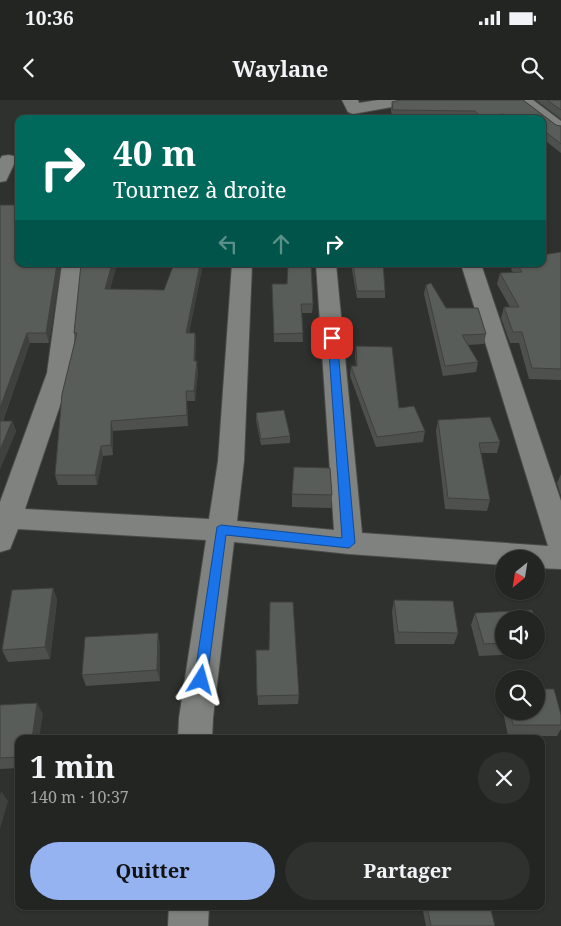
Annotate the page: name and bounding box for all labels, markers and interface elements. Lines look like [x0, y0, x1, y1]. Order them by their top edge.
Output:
text: 10:36 [25, 5, 74, 31]
text: Waylane [233, 53, 328, 83]
icon: back [15, 54, 43, 82]
icon: search [518, 54, 546, 82]
text: 40 m [113, 129, 196, 176]
icon: right [30, 135, 95, 200]
text: Tournez à droite [113, 174, 287, 204]
icon: left [214, 230, 242, 258]
icon: ahead [267, 230, 295, 258]
icon: right [320, 230, 348, 258]
pin [311, 317, 353, 359]
icon: arrive [318, 324, 346, 352]
north arrow [495, 550, 545, 600]
map controls [495, 550, 545, 720]
button: sound [495, 610, 545, 660]
position arrow [174, 653, 226, 705]
button: search [495, 670, 545, 720]
text: 1 min [30, 746, 115, 787]
button: close [478, 752, 530, 804]
text: 140 m · 10:37 [30, 786, 129, 808]
button: Quitter [30, 842, 275, 900]
button: Partager [285, 842, 530, 900]

